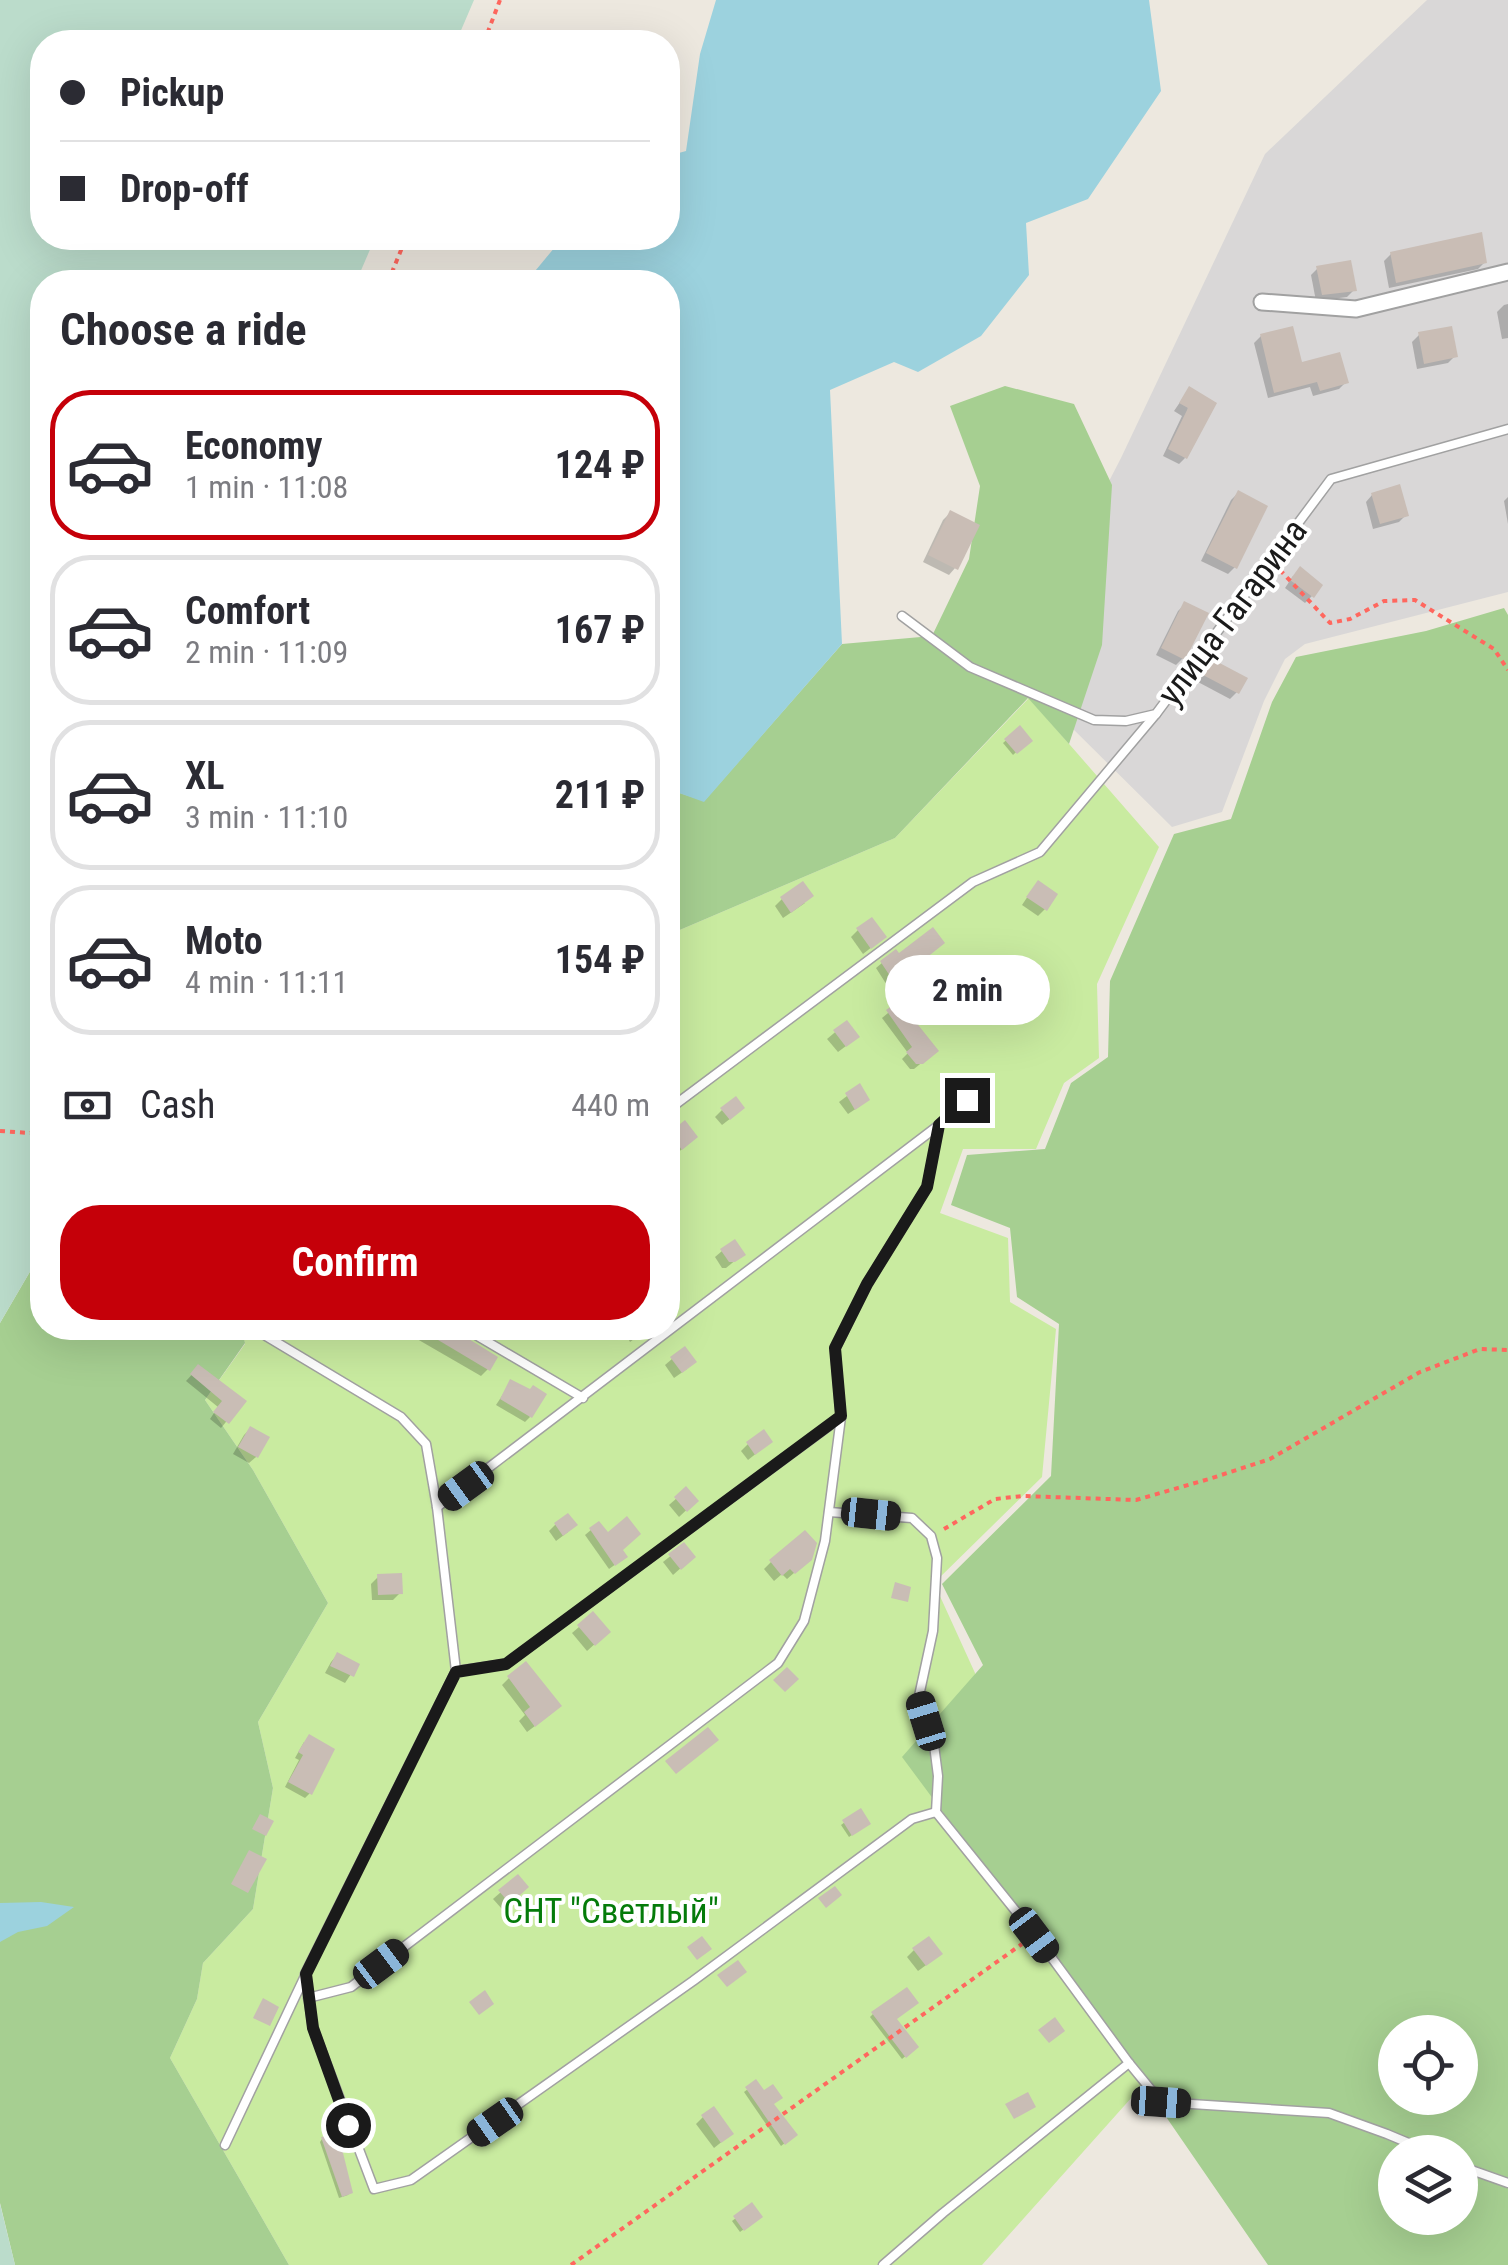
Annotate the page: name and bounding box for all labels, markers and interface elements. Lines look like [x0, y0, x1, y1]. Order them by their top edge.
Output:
text: Pickup [120, 71, 224, 115]
text: Drop-off [120, 167, 249, 211]
text: Choose a ride [60, 303, 307, 356]
icon: car [65, 420, 155, 510]
text: Economy [185, 424, 322, 468]
text: 124 ₽ [555, 443, 645, 487]
text: 1 min · 11:08 [185, 468, 348, 506]
street label: улица Гагарина [1149, 511, 1316, 713]
icon: car [65, 585, 155, 675]
text: Comfort [185, 589, 310, 633]
text: 167 ₽ [555, 608, 645, 652]
text: 2 min · 11:09 [185, 633, 348, 671]
icon: car [65, 750, 155, 840]
text: XL [185, 754, 224, 798]
text: 211 ₽ [555, 773, 645, 817]
text: 3 min · 11:10 [185, 798, 348, 836]
icon: car [65, 915, 155, 1005]
text: Moto [185, 919, 263, 963]
text: 154 ₽ [555, 938, 645, 982]
callout: 2 min [884, 955, 1050, 1025]
text: 4 min · 11:11 [185, 963, 348, 1001]
text: 2 min [932, 971, 1003, 1009]
icon: cash [60, 1078, 115, 1133]
route end [945, 1078, 990, 1123]
text: Cash [140, 1083, 215, 1127]
text: 440 m [571, 1086, 650, 1124]
button: Confirm [60, 1205, 650, 1320]
car [433, 1456, 499, 1516]
car [840, 1496, 902, 1532]
car [903, 1688, 949, 1754]
park label: СНТ "Светлый" [503, 1891, 719, 1932]
car [1004, 1902, 1064, 1968]
car [348, 1934, 414, 1994]
map controls [1378, 2015, 1478, 2235]
button: locate [1378, 2015, 1478, 2115]
car [1130, 2085, 1192, 2119]
car [462, 2093, 528, 2151]
route start [326, 2103, 371, 2148]
button: layers [1378, 2135, 1478, 2235]

